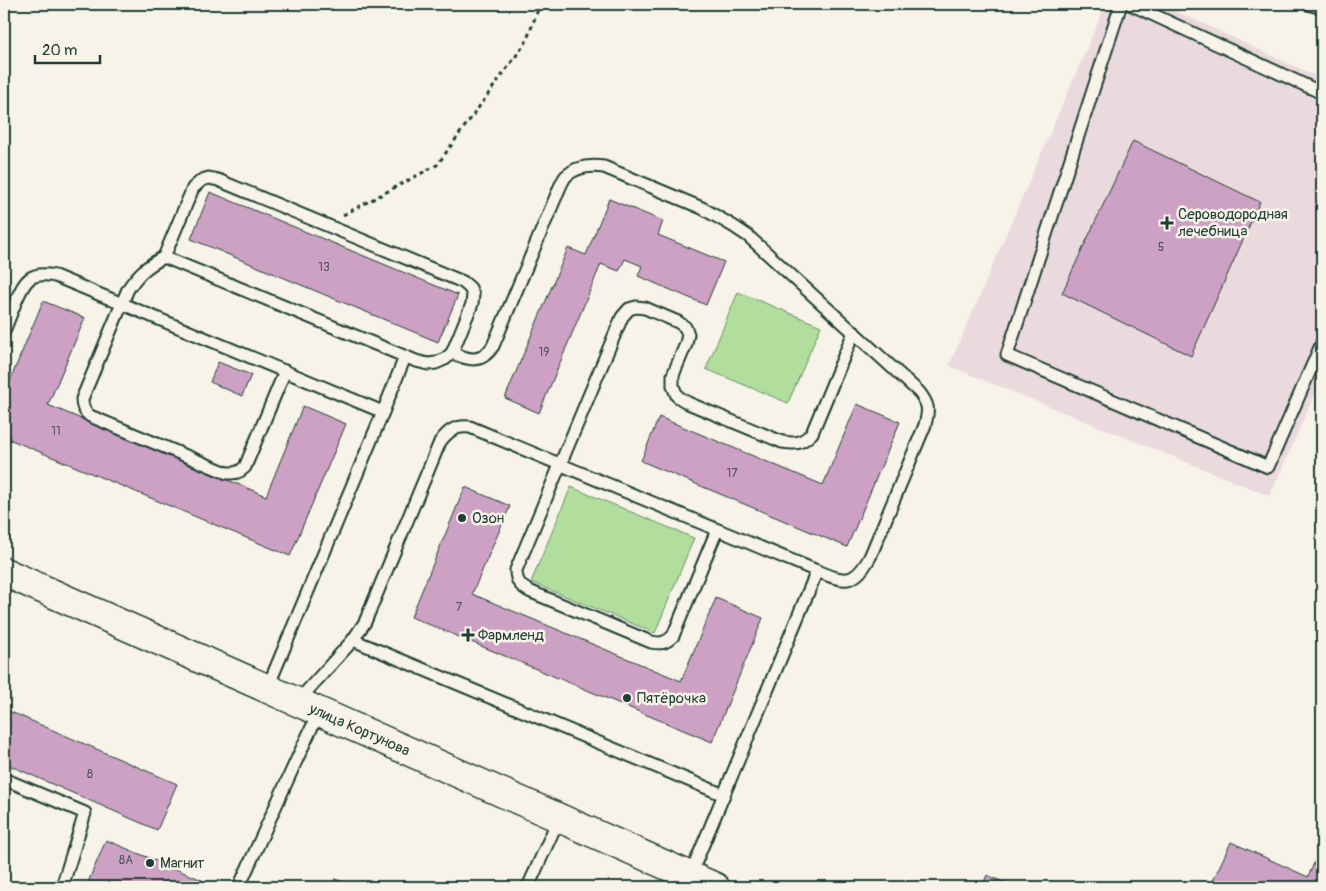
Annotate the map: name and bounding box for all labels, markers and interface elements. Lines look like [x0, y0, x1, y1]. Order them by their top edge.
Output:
scale bar [35, 32, 100, 64]
text: 20 m [42, 41, 77, 60]
place label: Сероводородная лечебница [1178, 205, 1288, 241]
marker: Сероводородная лечебница [1160, 216, 1174, 230]
house number: 5 [1158, 240, 1164, 255]
house number: 13 [318, 260, 330, 275]
house number: 19 [539, 345, 549, 360]
house number: 11 [51, 424, 61, 439]
house number: 17 [726, 466, 738, 481]
place label: Озон [472, 509, 504, 528]
marker: Озон [456, 512, 468, 524]
house number: 7 [456, 600, 463, 615]
place label: Фармленд [478, 626, 544, 645]
marker: Фармленд [462, 629, 474, 641]
place label: Пятёрочка [637, 689, 706, 708]
marker: Пятёрочка [621, 692, 633, 704]
street label: улица Кортунова [305, 699, 413, 760]
house number: 8 [87, 767, 93, 782]
house number: 8А [119, 853, 133, 868]
place label: Магнит [160, 854, 205, 873]
marker: Магнит [144, 857, 156, 869]

